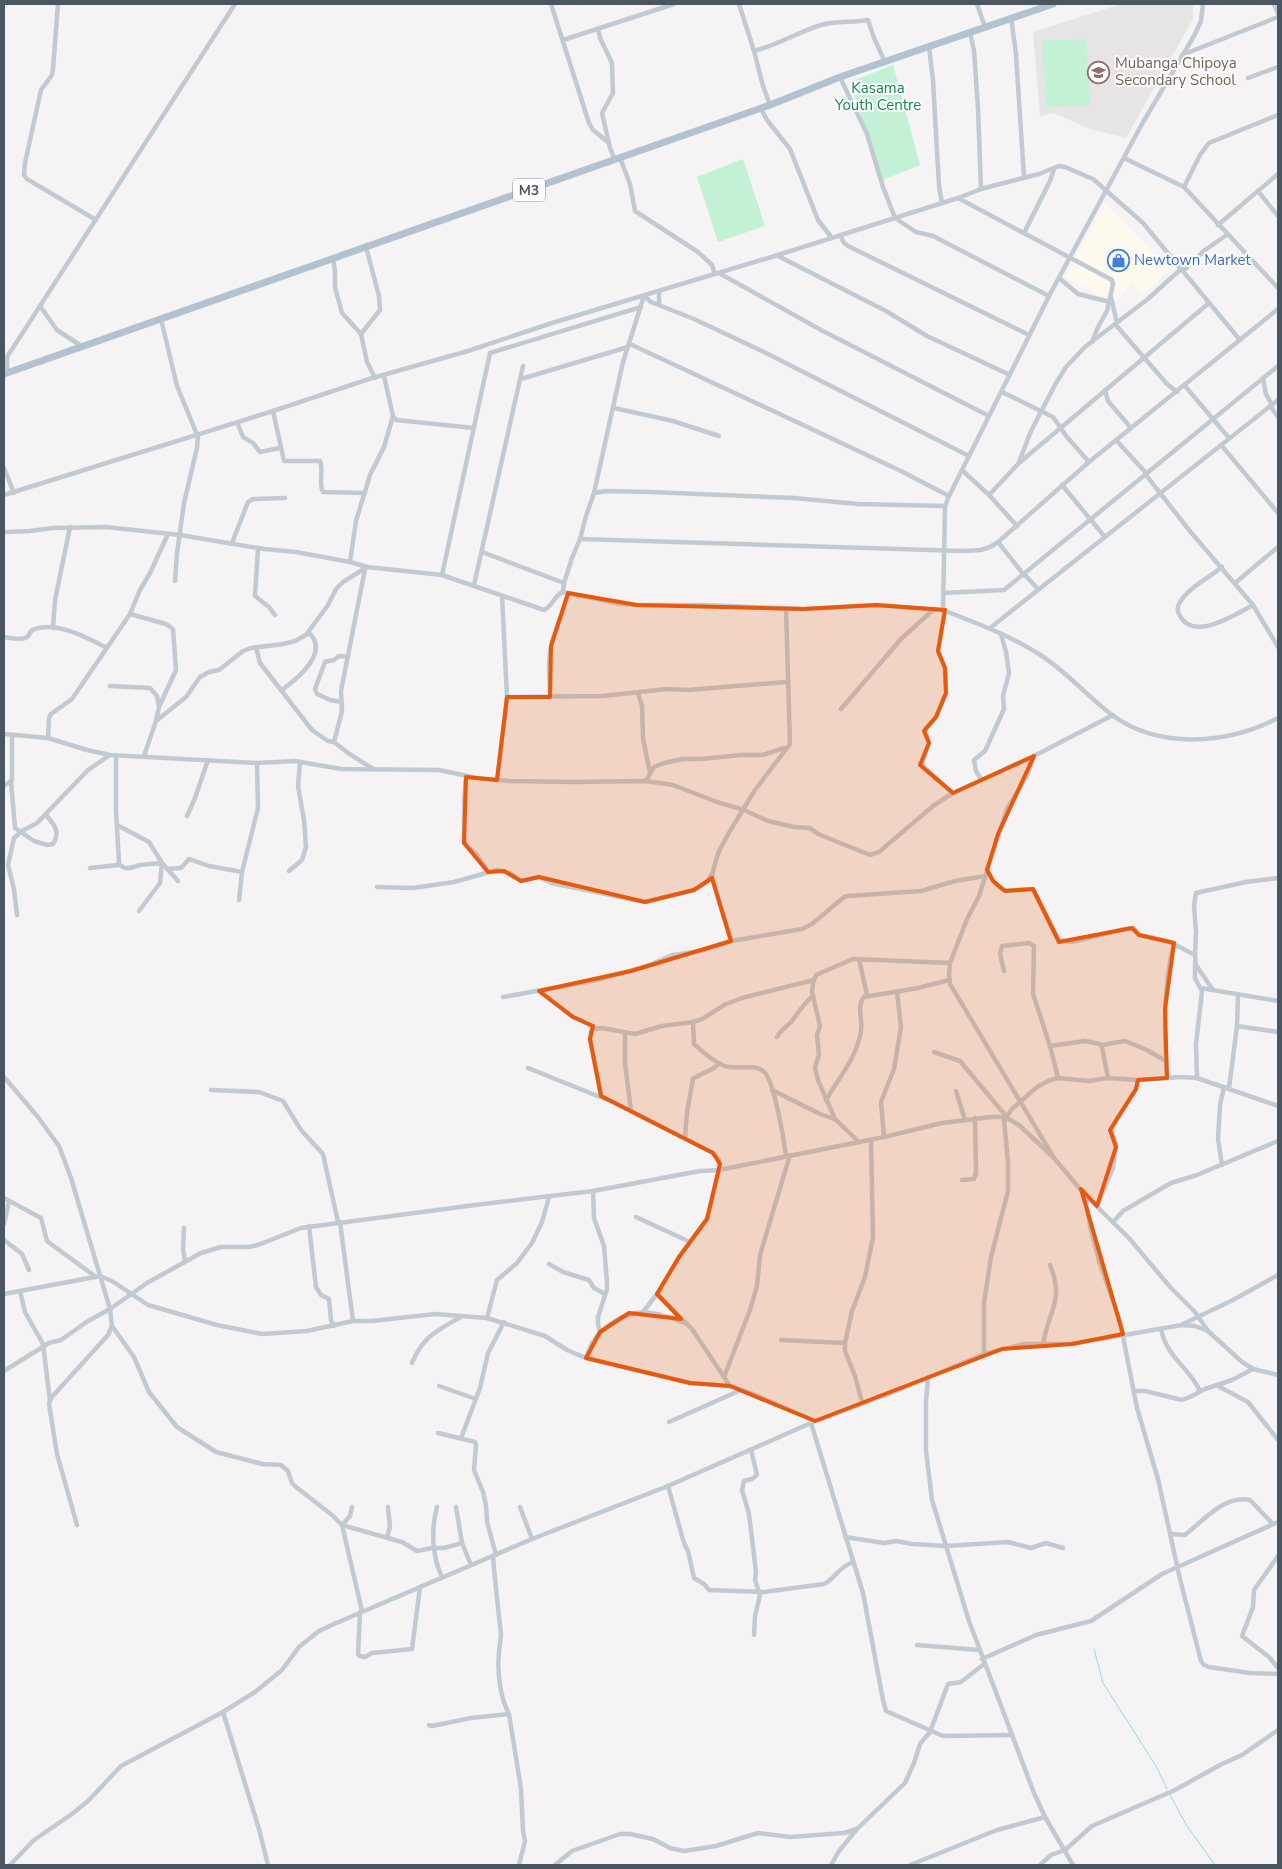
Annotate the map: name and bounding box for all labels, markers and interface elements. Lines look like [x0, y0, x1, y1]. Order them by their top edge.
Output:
place label: Mubanga Chipoya Secondary School [1115, 53, 1237, 90]
school or university icon: Mubanga Chipoya Secondary School [1087, 60, 1111, 84]
park label: Kasama Youth Centre [834, 78, 921, 115]
road number: M3 [513, 178, 545, 202]
shop icon: Newtown Market [1106, 248, 1130, 272]
place label: Newtown Market [1134, 250, 1252, 270]

